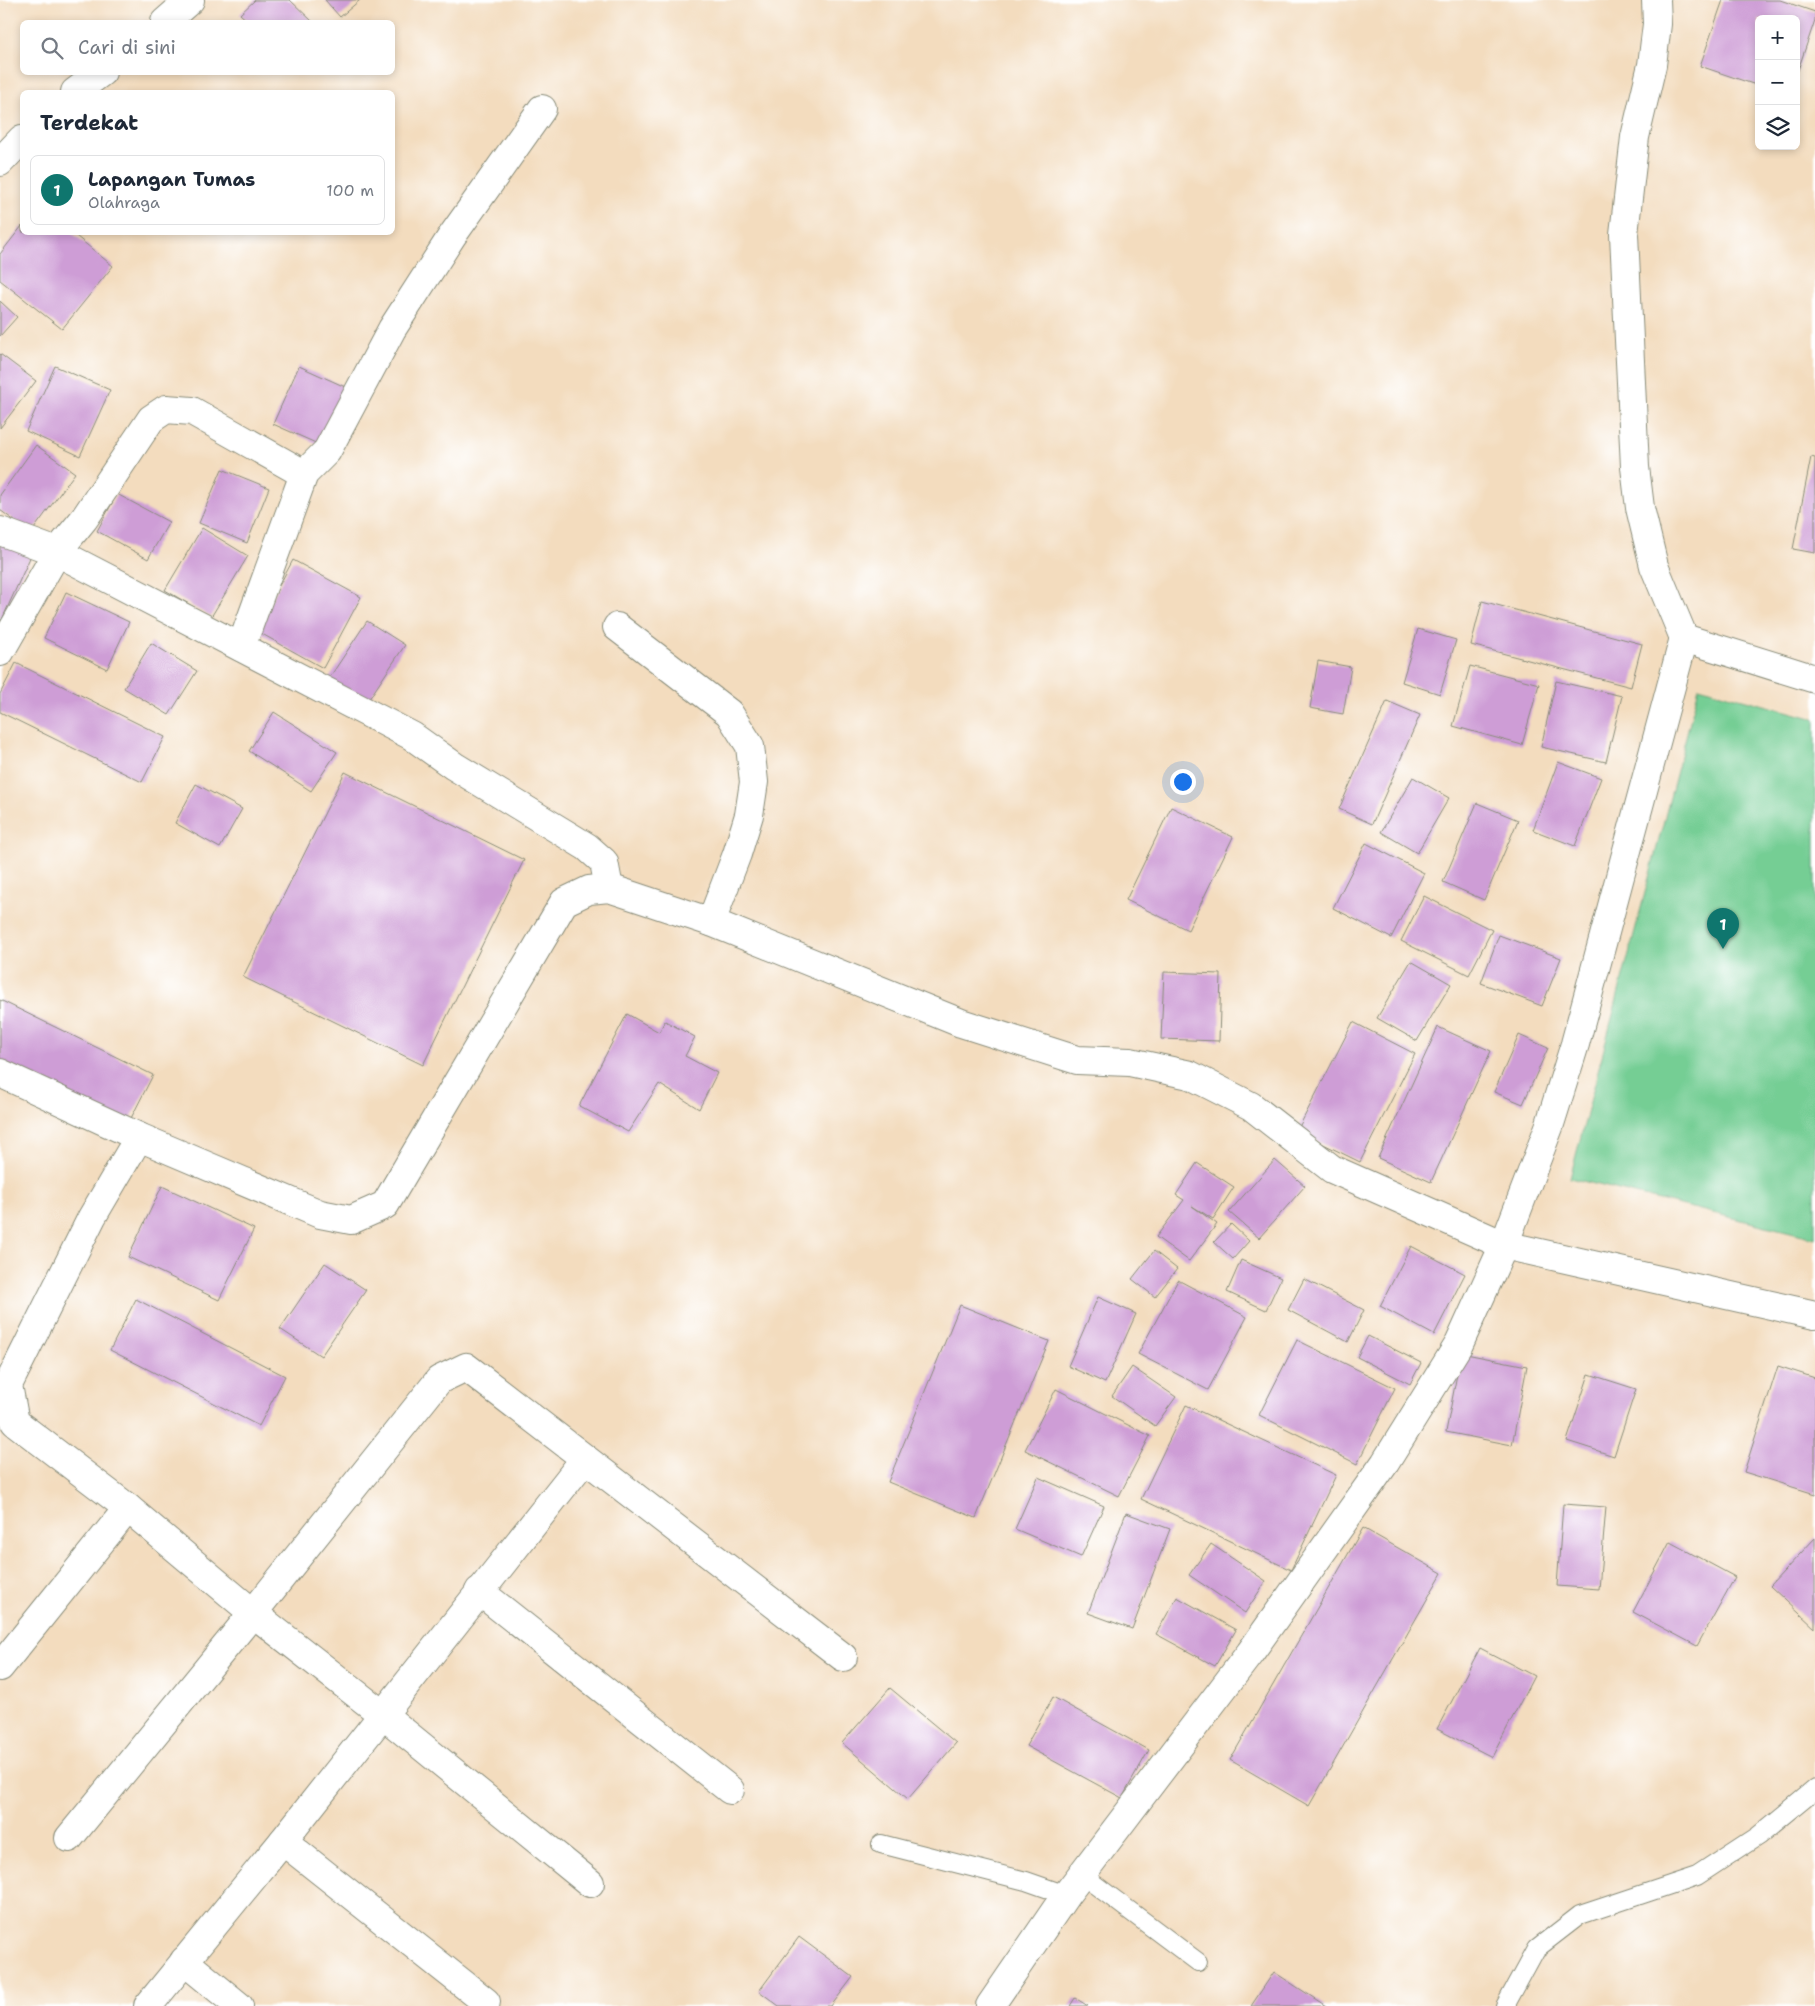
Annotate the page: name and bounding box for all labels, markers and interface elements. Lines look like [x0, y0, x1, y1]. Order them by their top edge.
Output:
map controls [1755, 15, 1800, 150]
button: + [1755, 15, 1800, 60]
search box [20, 20, 395, 75]
icon: search [38, 34, 66, 62]
text: Cari di sini [78, 35, 176, 60]
button: − [1755, 60, 1800, 105]
button: layers [1755, 105, 1800, 150]
text: Terdekat [40, 109, 138, 137]
text: Lapangan Tumas [88, 167, 255, 192]
text: 1 [53, 180, 61, 201]
text: 100 m [326, 180, 374, 201]
text: Olahraga [88, 192, 160, 213]
your location [1170, 769, 1196, 795]
pin: 1 [1707, 908, 1739, 949]

